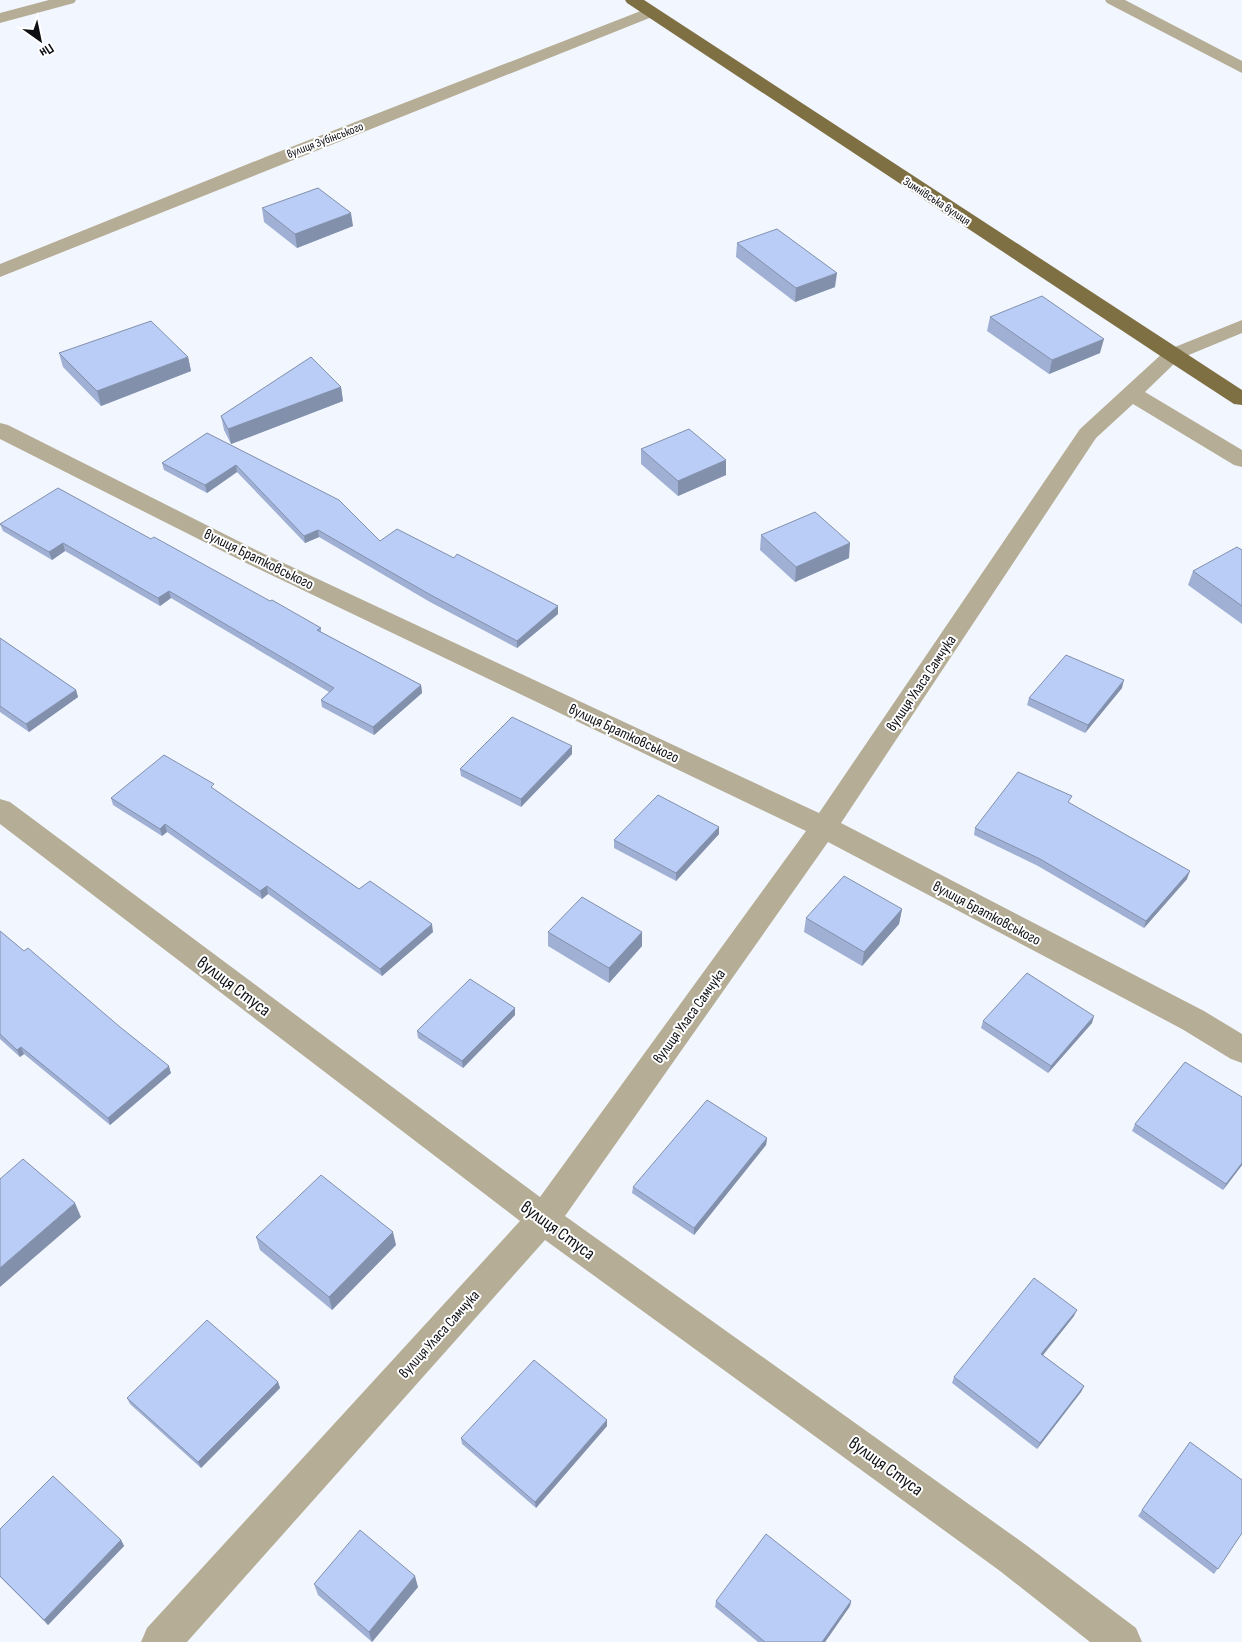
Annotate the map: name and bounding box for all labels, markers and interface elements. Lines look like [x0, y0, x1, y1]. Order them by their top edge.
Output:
north arrow [15, 15, 65, 65]
text: Пн [36, 40, 57, 61]
street label: вулиця Зубінського [285, 119, 366, 162]
street label: Зимнівська вулиця [900, 174, 974, 229]
street label: вулиця Братковського [201, 525, 317, 594]
street label: вулиця Уласа Самчука [882, 631, 961, 735]
street label: вулиця Братковського [566, 700, 682, 767]
street label: вулиця Братковського [929, 877, 1044, 950]
street label: вулиця Стуса [193, 952, 275, 1021]
street label: вулиця Уласа Самчука [649, 965, 730, 1067]
street label: вулиця Стуса [517, 1196, 599, 1264]
street label: вулиця Уласа Самчука [395, 1286, 484, 1382]
street label: вулиця Стуса [845, 1432, 927, 1500]

